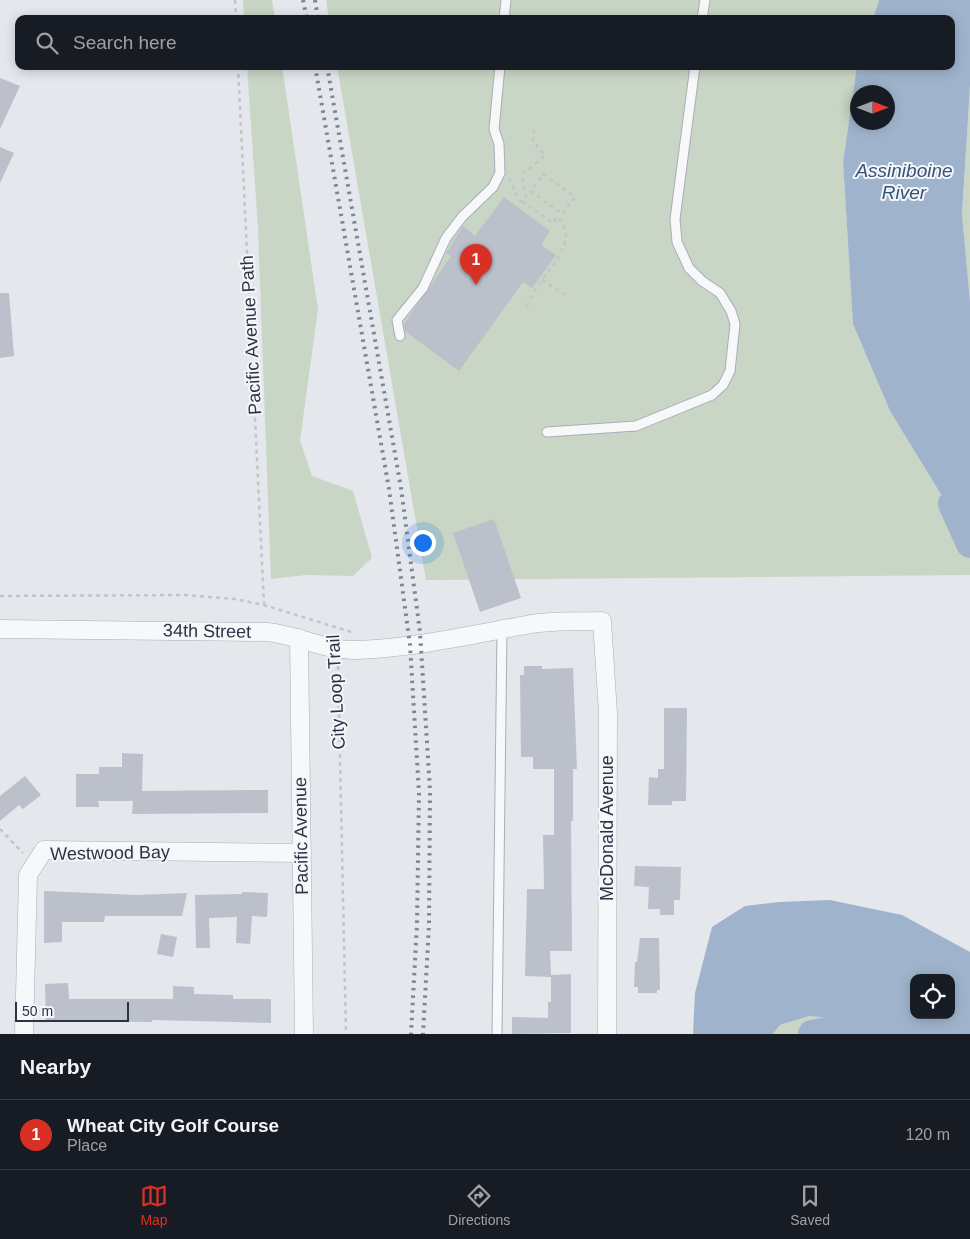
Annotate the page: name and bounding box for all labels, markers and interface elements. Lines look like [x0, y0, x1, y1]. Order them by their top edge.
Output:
search box [15, 15, 955, 70]
icon: search [33, 29, 61, 57]
text: Search here [73, 32, 177, 53]
north arrow [850, 85, 895, 130]
water label: Assiniboine River [854, 160, 953, 203]
pin: 1 [460, 244, 492, 285]
street label: Pacific Avenue Path [237, 255, 265, 415]
your location [410, 530, 436, 556]
street label: 34th Street [163, 620, 251, 642]
street label: City Loop Trail [323, 634, 349, 750]
street label: McDonald Avenue [597, 755, 617, 901]
street label: Pacific Avenue [290, 777, 312, 895]
street label: Westwood Bay [50, 842, 170, 864]
map controls [910, 974, 955, 1019]
button: locate [910, 974, 955, 1019]
scale bar [15, 999, 129, 1022]
text: 50 m [22, 1003, 53, 1019]
text: Nearby [20, 1055, 91, 1078]
text: Wheat City Golf Course [67, 1115, 279, 1136]
text: 1 [32, 1126, 40, 1143]
text: 120 m [906, 1126, 950, 1143]
text: Place [67, 1137, 107, 1154]
tab: Map [140, 1182, 168, 1228]
tab: Directions [448, 1182, 510, 1228]
tab: Saved [790, 1182, 830, 1228]

